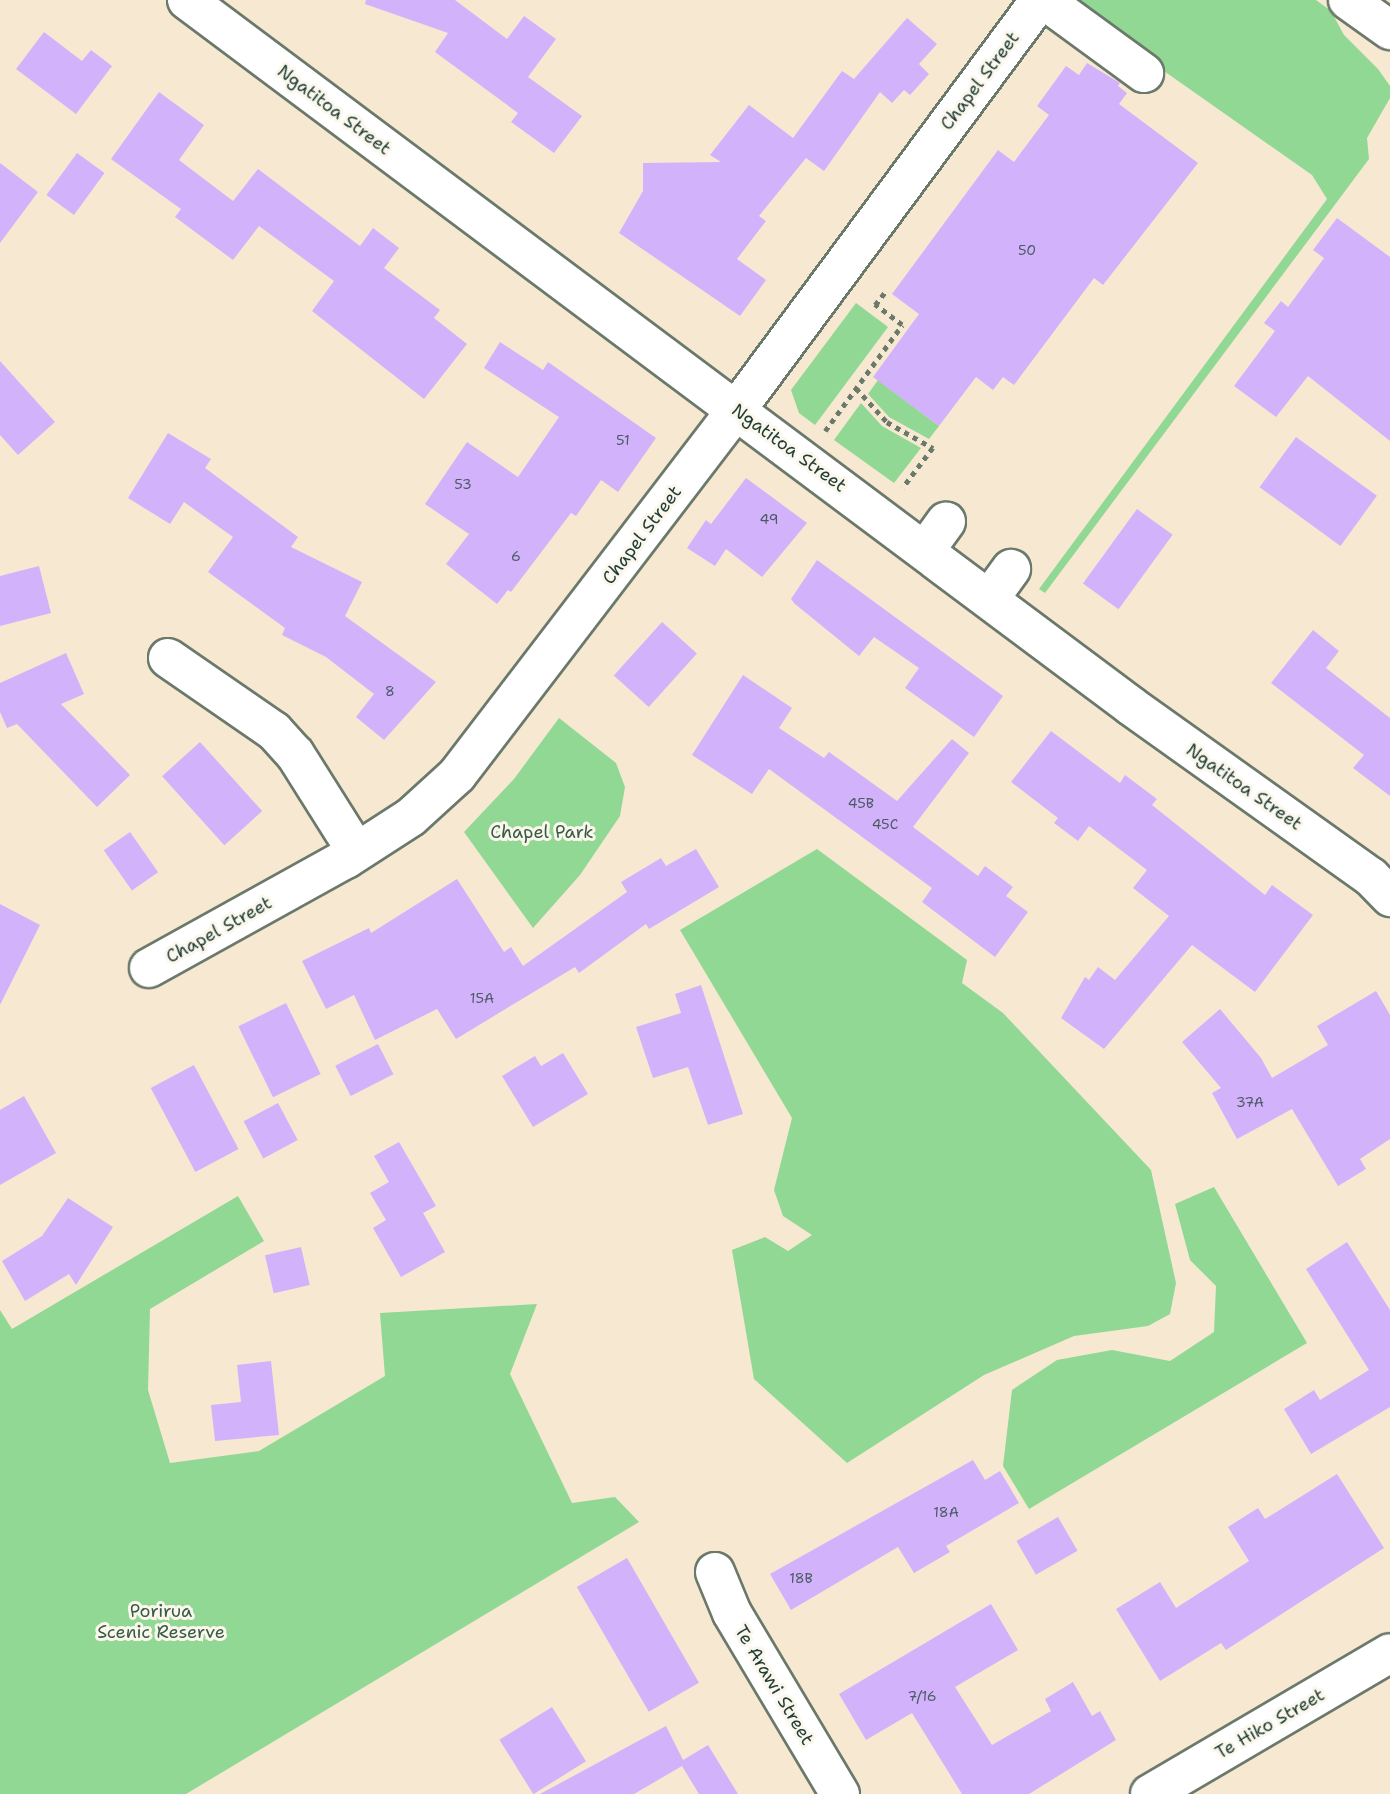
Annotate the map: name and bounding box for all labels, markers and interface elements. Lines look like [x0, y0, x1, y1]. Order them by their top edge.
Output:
street label: Chapel Street [936, 28, 1024, 134]
street label: Ngatitoa Street [273, 60, 395, 160]
house number: 50 [1018, 242, 1036, 258]
street label: Ngatitoa Street [728, 399, 850, 497]
house number: 51 [616, 432, 630, 448]
house number: 53 [454, 476, 472, 492]
street label: Chapel Street [598, 482, 686, 588]
house number: 49 [760, 511, 778, 527]
house number: 6 [511, 548, 521, 564]
house number: 8 [385, 683, 395, 699]
street label: Ngatitoa Street [1182, 739, 1306, 835]
house number: 45B [848, 795, 874, 811]
house number: 45C [872, 816, 898, 832]
park label: Chapel Park [490, 821, 594, 843]
street label: Chapel Street [162, 892, 276, 968]
house number: 15A [470, 990, 494, 1006]
house number: 37A [1236, 1094, 1264, 1110]
house number: 18A [933, 1504, 959, 1520]
house number: 18B [789, 1570, 813, 1586]
park label: Porirua Scenic Reserve [97, 1601, 225, 1644]
street label: Te Arawi Street [730, 1621, 818, 1749]
street label: Te Hiko Street [1212, 1684, 1328, 1764]
house number: 7/16 [907, 1688, 937, 1704]

